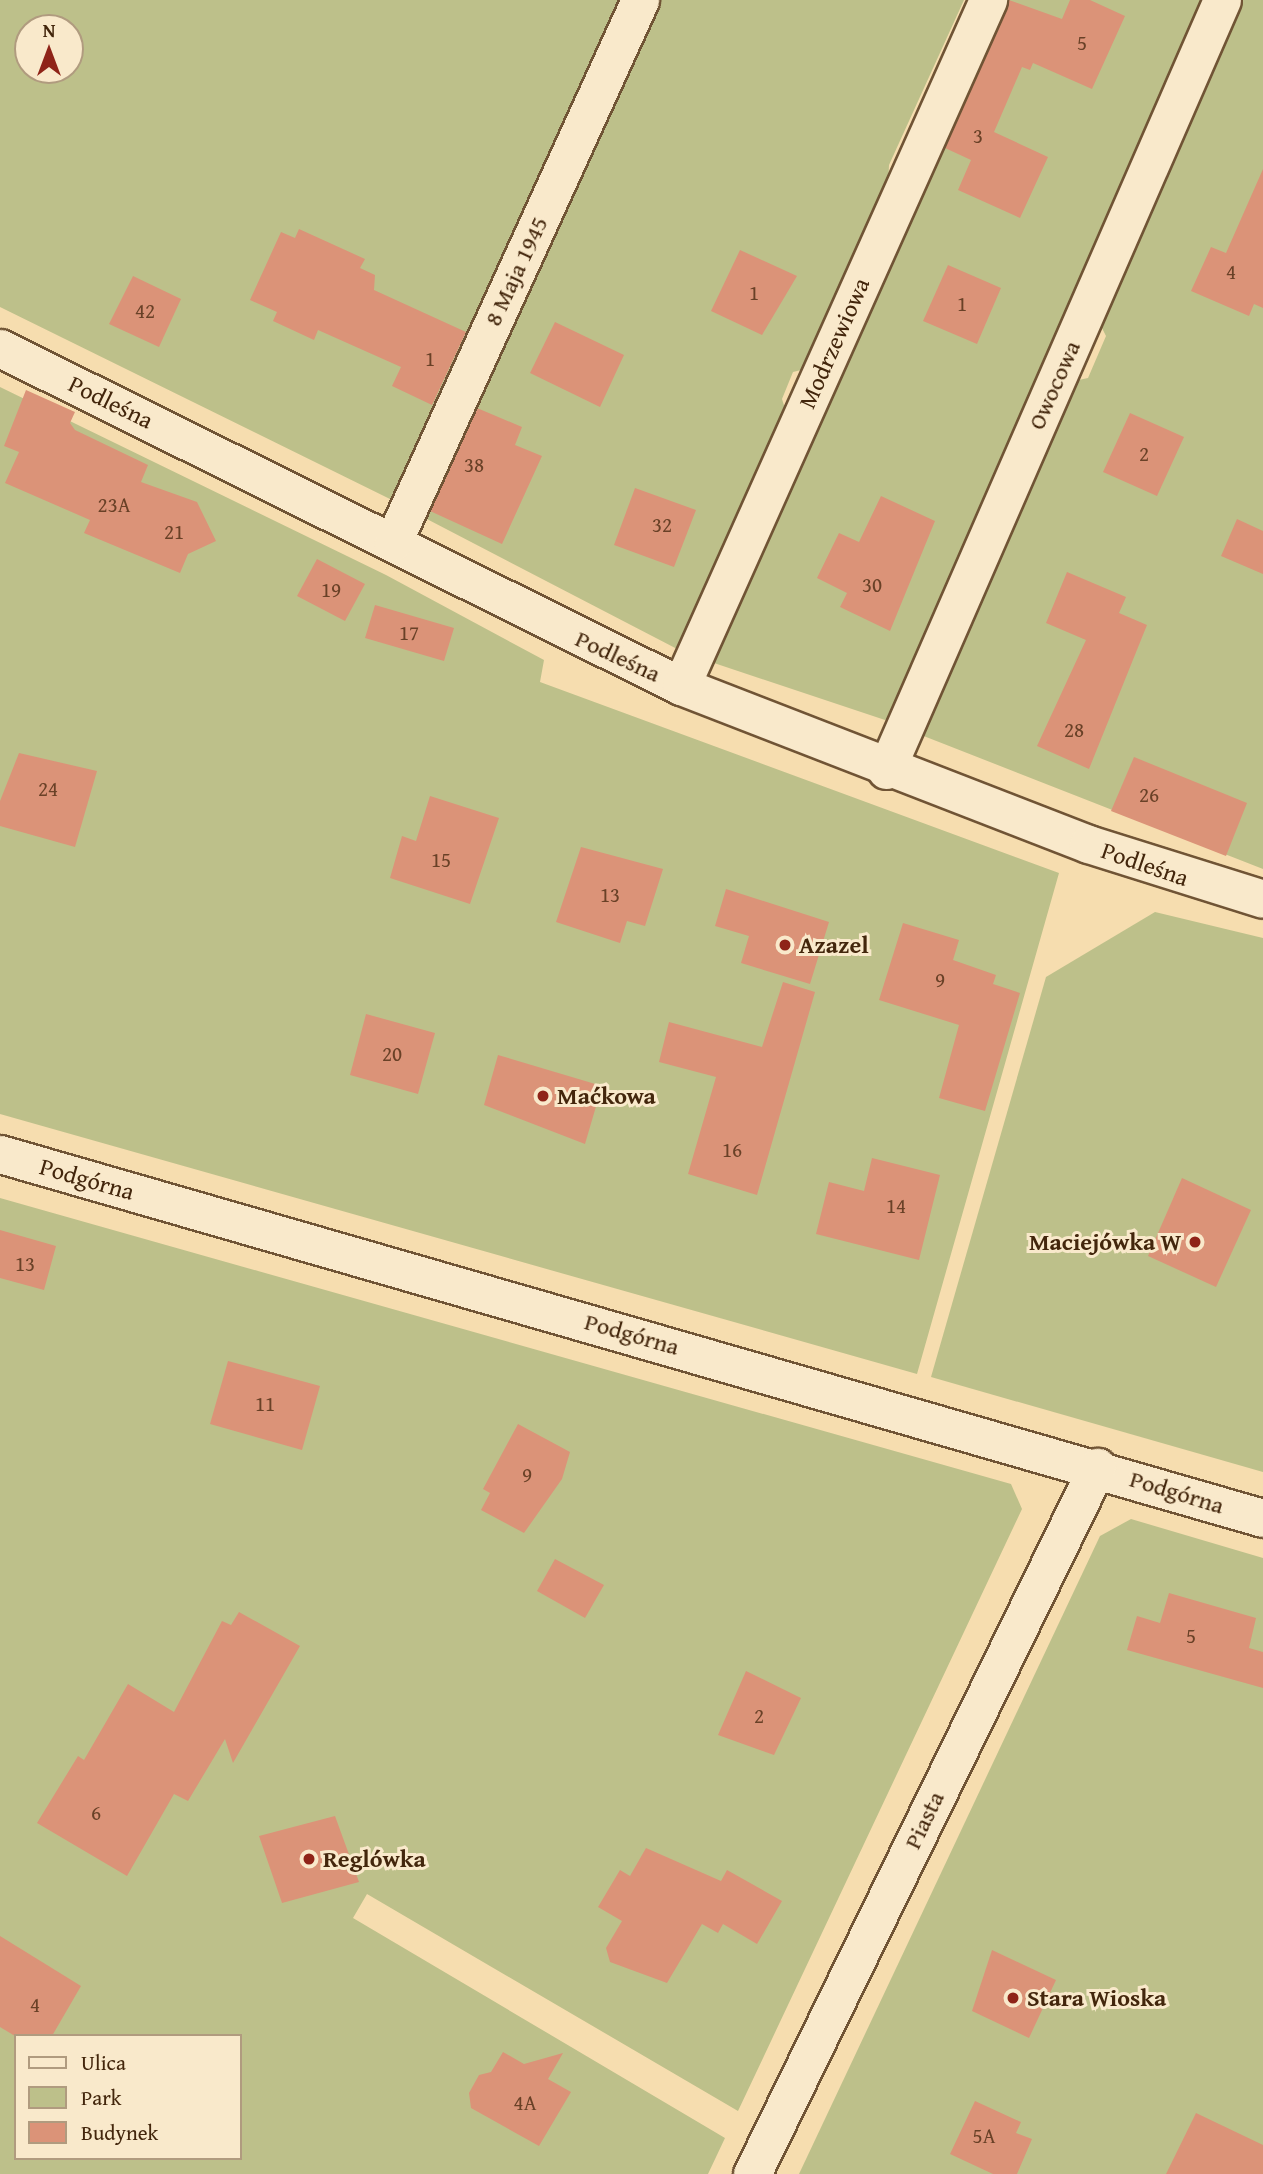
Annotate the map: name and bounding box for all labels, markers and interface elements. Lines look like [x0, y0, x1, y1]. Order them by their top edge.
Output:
north arrow [14, 14, 84, 84]
text: N [43, 16, 55, 44]
house number: 5 [1077, 30, 1087, 56]
house number: 3 [973, 123, 983, 149]
street label: 8 Maja 1945 [478, 212, 554, 330]
house number: 4 [1226, 259, 1236, 285]
street label: Modrzewiowa [792, 273, 876, 413]
house number: 1 [749, 280, 759, 306]
house number: 1 [957, 291, 967, 317]
house number: 42 [135, 298, 155, 324]
street label: Owocowa [1022, 336, 1086, 434]
house number: 1 [425, 346, 435, 372]
street label: Podleśna [64, 369, 158, 435]
house number: 2 [1139, 441, 1149, 467]
house number: 38 [464, 452, 484, 478]
house number: 23A [98, 492, 130, 518]
house number: 32 [652, 512, 672, 538]
house number: 21 [164, 519, 184, 545]
house number: 30 [862, 572, 882, 598]
house number: 19 [321, 577, 341, 603]
house number: 17 [399, 620, 419, 646]
street label: Podleśna [571, 624, 665, 688]
house number: 28 [1064, 717, 1084, 743]
house number: 24 [38, 776, 58, 802]
house number: 26 [1139, 782, 1159, 808]
street label: Podleśna [1098, 836, 1192, 892]
house number: 15 [431, 847, 451, 873]
house number: 13 [600, 882, 620, 908]
place label: Azazel [799, 931, 869, 959]
marker: Azazel [777, 937, 793, 953]
house number: 9 [935, 967, 945, 993]
house number: 20 [382, 1041, 402, 1067]
place label: Maćkowa [557, 1082, 656, 1110]
marker: Maćkowa [535, 1088, 551, 1104]
house number: 16 [722, 1137, 742, 1163]
street label: Podgórna [36, 1152, 138, 1206]
house number: 14 [886, 1193, 906, 1219]
place label: Maciejówka W [1029, 1228, 1181, 1256]
marker: Maciejówka W [1187, 1234, 1203, 1250]
house number: 13 [15, 1251, 35, 1277]
street label: Podgórna [581, 1307, 683, 1361]
house number: 11 [255, 1391, 275, 1417]
house number: 9 [522, 1462, 532, 1488]
street label: Podgórna [1126, 1464, 1228, 1520]
house number: 5 [1186, 1623, 1196, 1649]
house number: 2 [754, 1703, 764, 1729]
street label: Piasta [898, 1787, 950, 1853]
house number: 6 [91, 1800, 101, 1826]
place label: Reglówka [323, 1845, 426, 1873]
marker: Reglówka [301, 1851, 317, 1867]
place label: Stara Wioska [1027, 1984, 1166, 2012]
marker: Stara Wioska [1005, 1990, 1021, 2006]
house number: 4 [30, 1992, 40, 2018]
legend [14, 2034, 242, 2160]
text: Ulica [81, 2047, 126, 2078]
text: Park [81, 2082, 122, 2113]
house number: 4A [514, 2090, 536, 2116]
text: Budynek [81, 2117, 158, 2148]
house number: 5A [973, 2123, 995, 2149]

